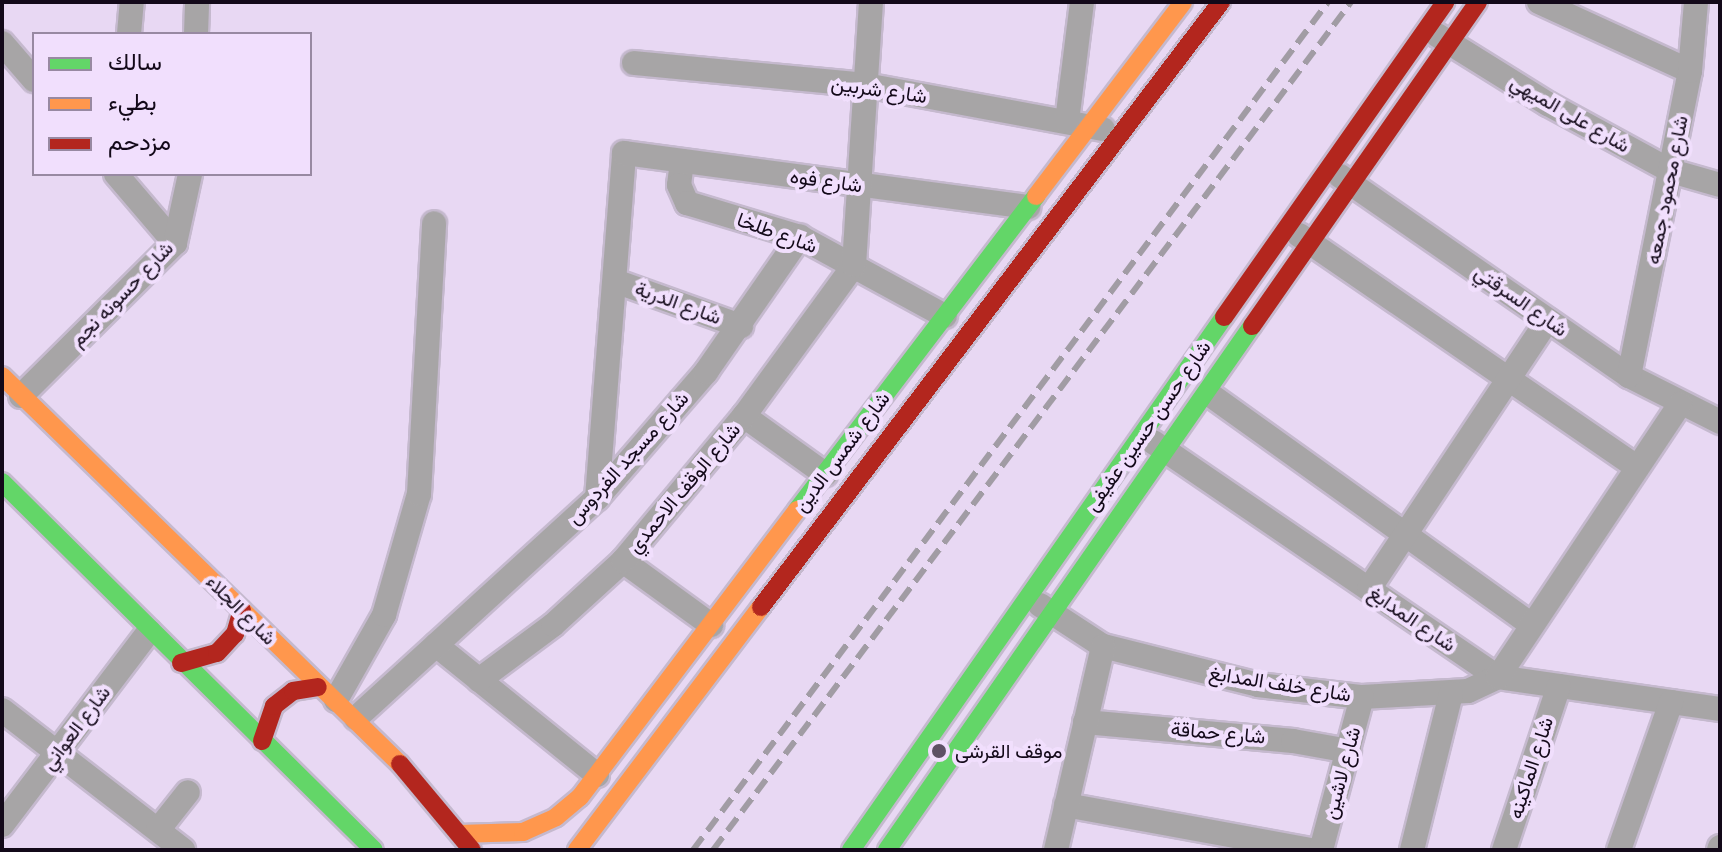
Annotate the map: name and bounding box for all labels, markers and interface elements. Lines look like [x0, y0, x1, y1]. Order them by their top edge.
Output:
legend [32, 32, 312, 176]
text: سالك [108, 47, 162, 76]
street label: شارع على الميهي [1506, 70, 1634, 158]
street label: شارع شربين [830, 71, 928, 109]
text: بطيء [108, 87, 157, 116]
street label: شارع محمود جمعه [1641, 114, 1693, 266]
text: مزدحم [108, 127, 171, 156]
street label: شارع فوه [788, 164, 864, 198]
street label: شارع طلخا [734, 207, 820, 259]
street label: شارع حسونه نجم [66, 236, 178, 352]
street label: شارع السرقتي [1470, 260, 1572, 342]
street label: شارع الدرية [632, 276, 724, 330]
street label: شارع حسن حسين عفيفى [1080, 336, 1216, 516]
street label: شارع مسجد الفردوس [562, 387, 694, 529]
street label: شارع شمس الدين [789, 387, 895, 517]
street label: شارع الوقف الاحمدي [623, 418, 745, 558]
street label: شارع الجلاء [201, 570, 281, 650]
street label: شارع المدابغ [1364, 581, 1460, 657]
street label: شارع خلف المدابغ [1207, 661, 1353, 707]
street label: شارع العواني [37, 681, 115, 775]
street label: شارع الماكينه [1503, 714, 1559, 822]
street label: شارع حماقة [1170, 717, 1266, 749]
street label: شارع لاشين [1318, 724, 1366, 822]
place label: موقف القرشى [955, 739, 1062, 763]
marker: موقف القرشى [930, 742, 948, 760]

